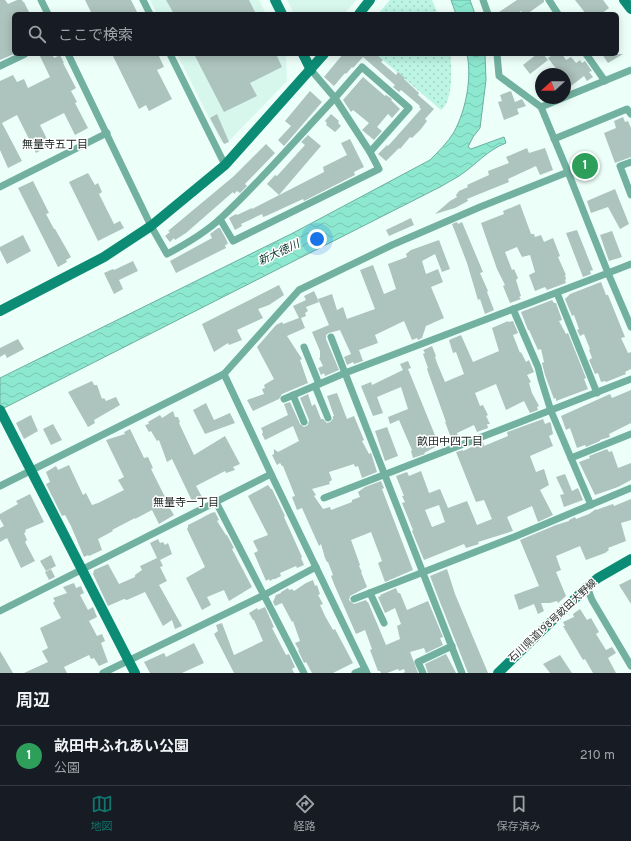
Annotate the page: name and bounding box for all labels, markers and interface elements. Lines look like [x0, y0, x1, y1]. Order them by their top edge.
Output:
search box [12, 12, 619, 56]
icon: search [26, 23, 48, 45]
text: ここで検索 [58, 27, 133, 46]
north arrow [535, 68, 571, 104]
district label: 無量寺五丁目 [22, 138, 88, 152]
pin: 1 [572, 151, 598, 181]
your location [307, 229, 327, 249]
water label: 新大徳川 [256, 237, 303, 269]
district label: 畝田中四丁目 [417, 435, 483, 449]
district label: 無量寺一丁目 [153, 496, 219, 510]
street label: 石川県道198号畝田大野線 [506, 577, 600, 665]
text: 周辺 [16, 691, 50, 713]
text: 畝田中ふれあい公園 [54, 738, 189, 757]
text: 1 [26, 748, 32, 764]
text: 210 m [580, 748, 615, 764]
text: 公園 [54, 761, 80, 777]
tab: 地図 [91, 793, 113, 834]
tab: 経路 [294, 793, 316, 834]
tab: 保存済み [497, 793, 541, 834]

